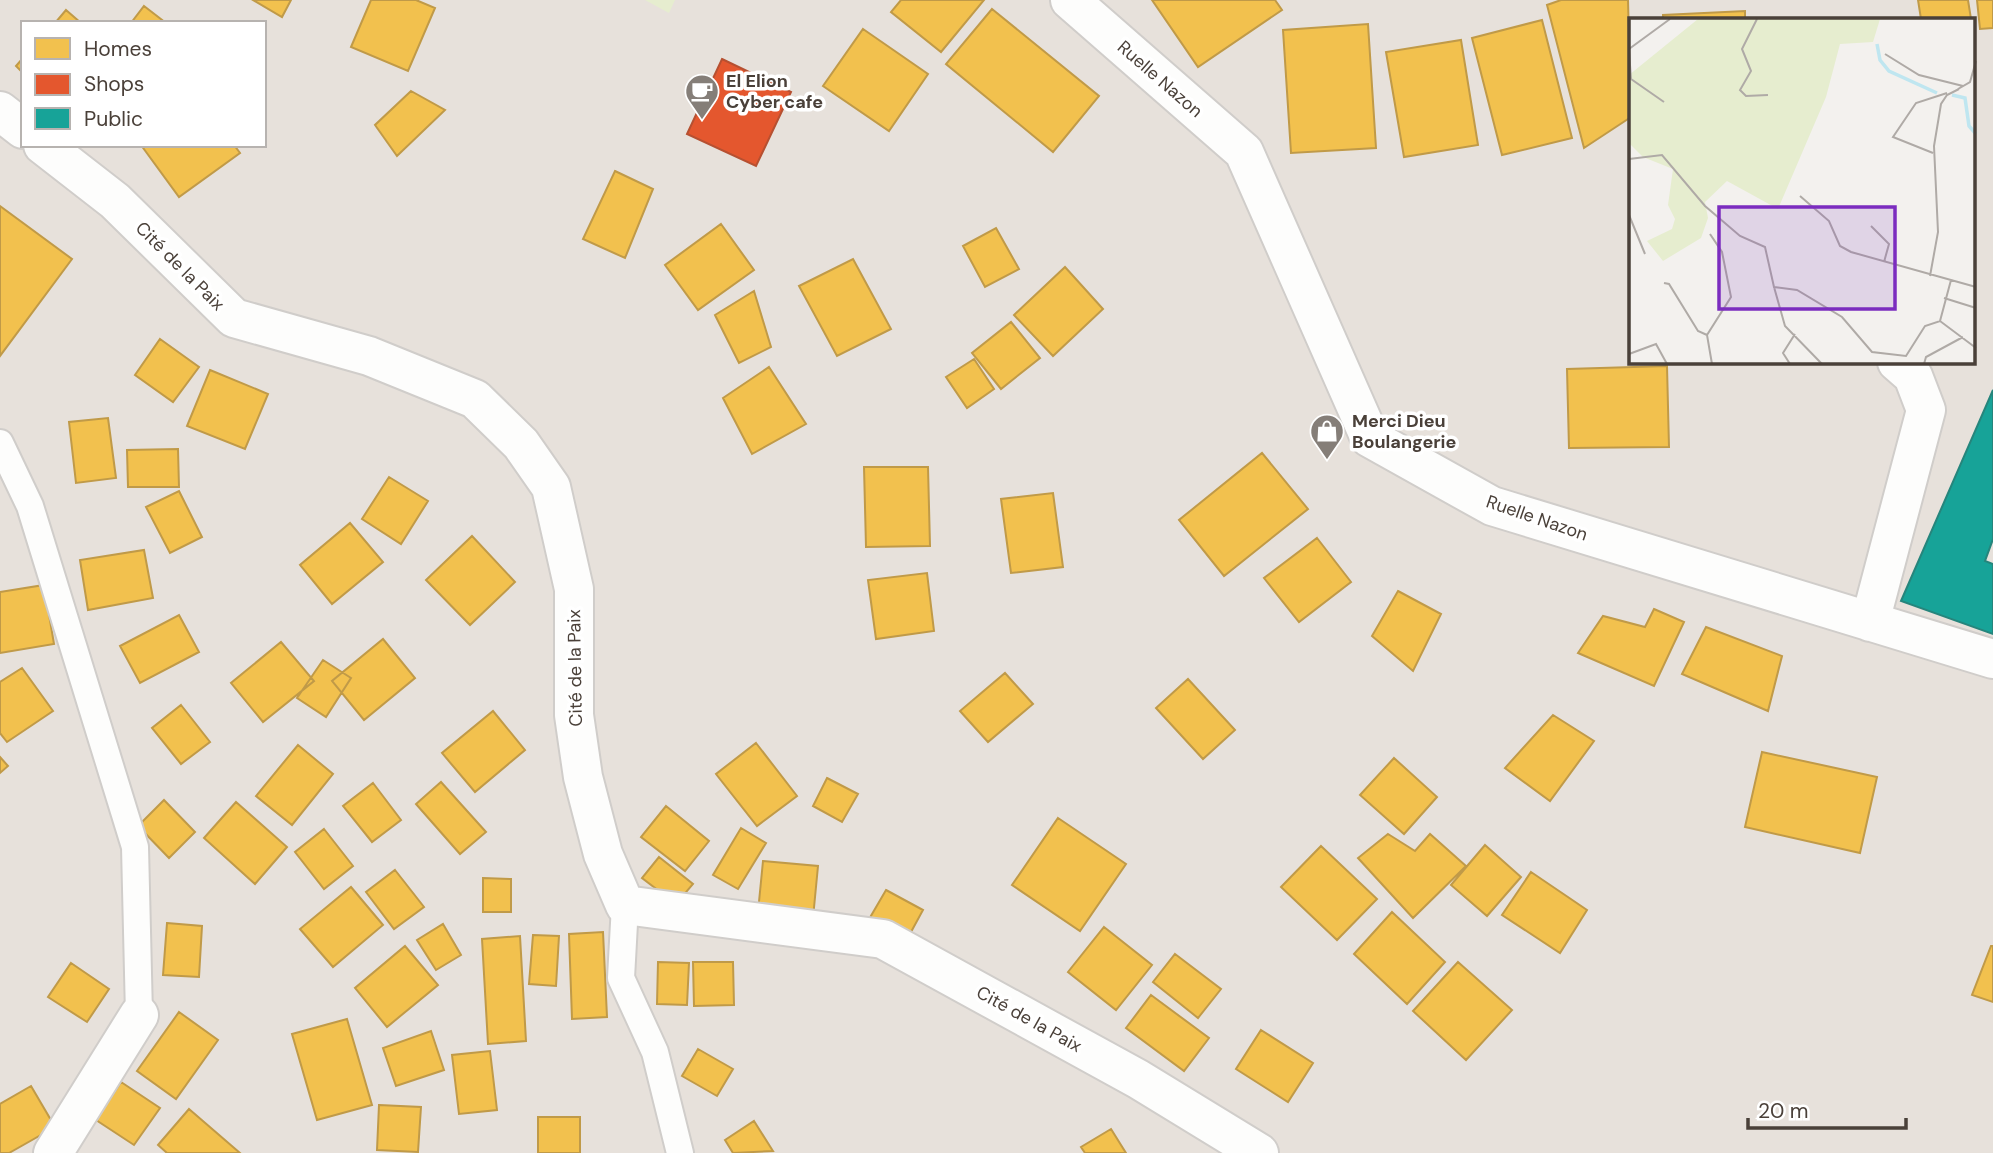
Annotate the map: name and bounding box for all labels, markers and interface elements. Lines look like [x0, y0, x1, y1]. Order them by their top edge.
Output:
inset map [1629, 18, 1976, 364]
legend [21, 21, 266, 147]
text: Homes [84, 35, 152, 63]
street label: Ruelle Nazon [1112, 35, 1208, 123]
place label: El Elion Cyber cafe [726, 69, 823, 114]
text: Shops [84, 70, 144, 98]
cafe icon: El Elion Cyber cafe [683, 72, 721, 121]
text: Public [84, 105, 143, 133]
street label: Cité de la Paix [130, 216, 230, 316]
place label: Merci Dieu Boulangerie [1352, 409, 1457, 454]
shop icon: Merci Dieu Boulangerie [1308, 412, 1346, 461]
street label: Ruelle Nazon [1483, 489, 1591, 547]
street label: Cité de la Paix [562, 609, 588, 727]
street label: Cité de la Paix [972, 980, 1086, 1058]
scale bar [1748, 1086, 1906, 1130]
text: 20 m [1758, 1097, 1809, 1125]

